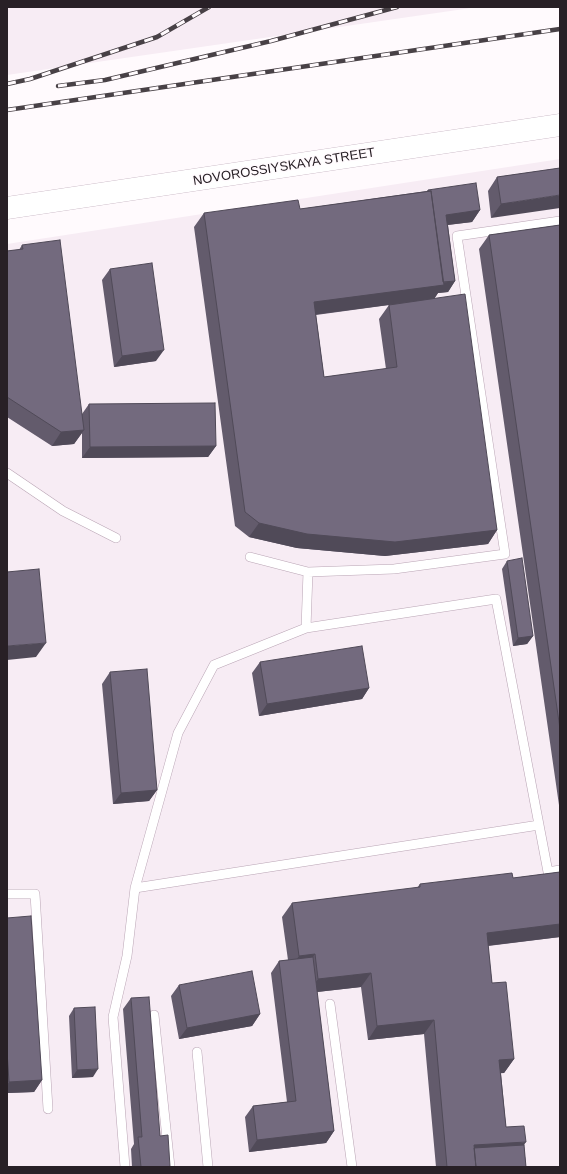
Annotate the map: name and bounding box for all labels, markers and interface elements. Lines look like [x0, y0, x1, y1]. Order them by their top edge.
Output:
street label: NOVOROSSIYSKAYA STREET [192, 145, 376, 189]

